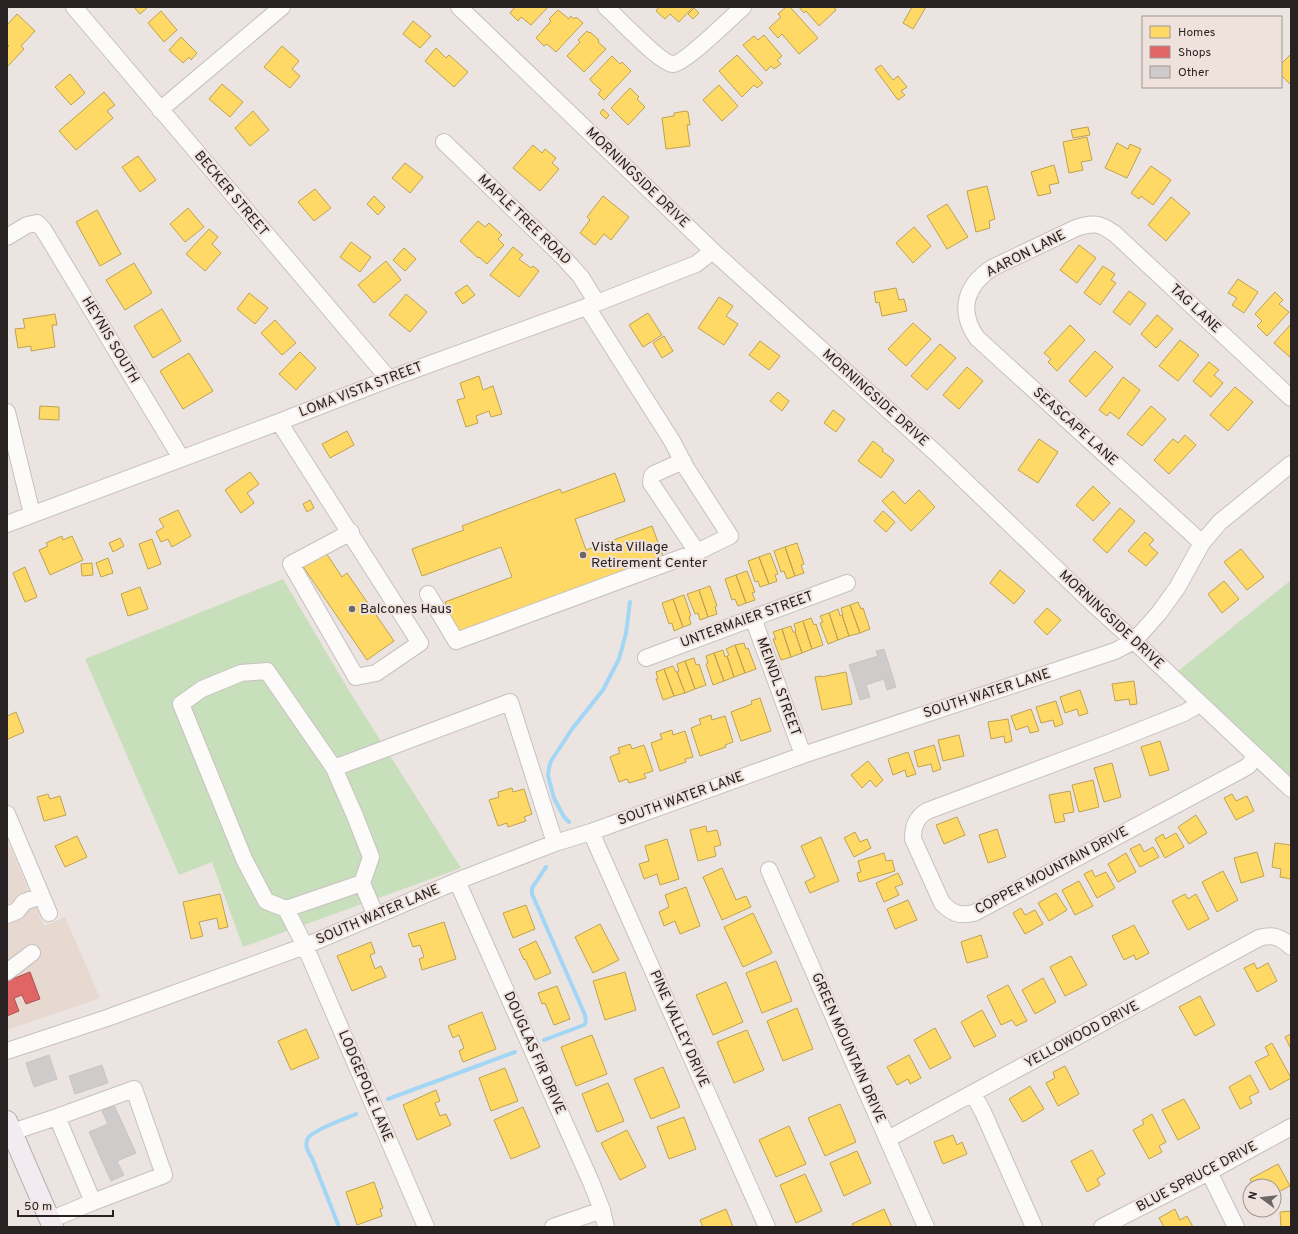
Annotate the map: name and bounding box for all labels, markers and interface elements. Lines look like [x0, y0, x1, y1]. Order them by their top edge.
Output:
legend [1142, 16, 1282, 88]
text: Homes [1178, 25, 1215, 41]
text: Shops [1178, 45, 1211, 61]
text: Other [1178, 65, 1210, 81]
street label: MORNINGSIDE DRIVE [582, 124, 692, 232]
street label: BECKER STREET [190, 148, 272, 240]
street label: MAPLE TREE ROAD [474, 171, 574, 269]
street label: AARON LANE [983, 227, 1069, 281]
street label: TAG LANE [1166, 281, 1224, 337]
street label: HEYNIS SOUTH [77, 294, 143, 386]
street label: MORNINGSIDE DRIVE [818, 346, 932, 450]
street label: LOMA VISTA STREET [297, 359, 425, 421]
street label: SEASCAPE LANE [1029, 384, 1121, 470]
place label: Vista Village Retirement Center [591, 539, 708, 572]
marker: Vista Village Retirement Center [578, 550, 588, 560]
street label: MORNINGSIDE DRIVE [1055, 567, 1167, 673]
street label: UNTERMAIER STREET [678, 588, 816, 652]
place label: Balcones Haus [360, 601, 452, 618]
marker: Balcones Haus [347, 604, 357, 614]
street label: MEINDL STREET [752, 635, 804, 739]
street label: SOUTH WATER LANE [921, 665, 1053, 723]
street label: SOUTH WATER LANE [616, 768, 746, 830]
street label: COPPER MOUNTAIN DRIVE [972, 823, 1132, 919]
street label: SOUTH WATER LANE [314, 881, 442, 949]
street label: PINE VALLEY DRIVE [646, 968, 712, 1090]
street label: GREEN MOUNTAIN DRIVE [807, 970, 889, 1126]
street label: DOUGLAS FIR DRIVE [499, 989, 569, 1117]
street label: YELLOWOOD DRIVE [1022, 998, 1142, 1072]
street label: LODGEPOLE LANE [334, 1028, 396, 1144]
street label: BLUE SPRUCE DRIVE [1134, 1138, 1260, 1216]
north arrow [1242, 1178, 1282, 1218]
text: N [1246, 1190, 1261, 1201]
scale bar [18, 1192, 113, 1218]
text: 50 m [24, 1199, 52, 1215]

